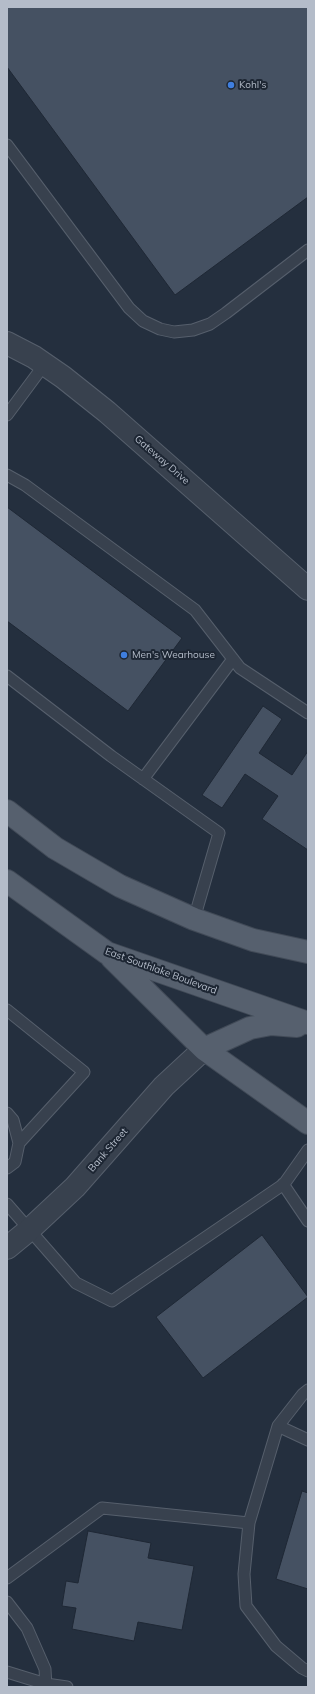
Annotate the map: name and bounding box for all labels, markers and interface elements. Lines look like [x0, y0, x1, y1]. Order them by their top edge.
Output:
place label: Kohl's [239, 79, 266, 91]
marker: Kohl's [226, 80, 236, 90]
street label: Gateway Drive [132, 433, 192, 487]
place label: Men's Wearhouse [132, 649, 215, 661]
marker: Men's Wearhouse [119, 650, 129, 660]
street label: East Southlake Boulevard [103, 945, 219, 997]
street label: Bank Street [86, 1126, 130, 1174]

